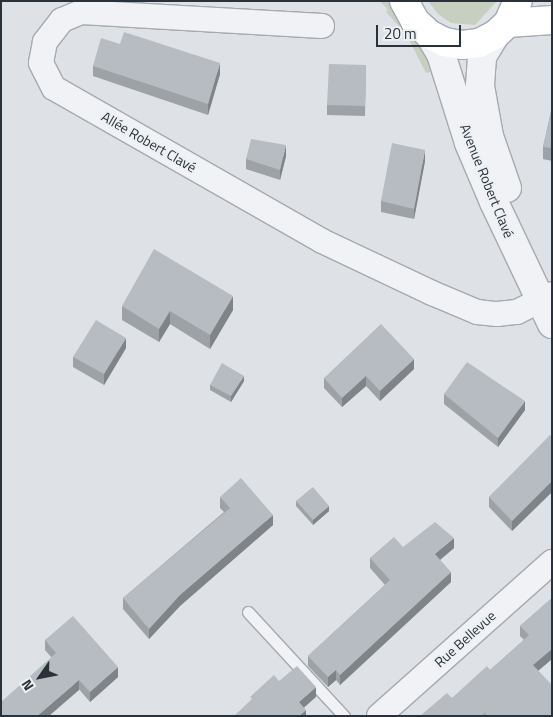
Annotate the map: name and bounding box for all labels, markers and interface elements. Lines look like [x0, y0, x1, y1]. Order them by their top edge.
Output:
scale bar [378, 15, 463, 47]
text: 20 m [384, 22, 417, 45]
street label: Allée Robert Clavé [99, 108, 199, 176]
street label: Avenue Robert Clavé [456, 122, 518, 240]
street label: Rue Bellevue [431, 607, 499, 671]
north arrow [15, 652, 65, 702]
text: N [16, 676, 38, 695]

